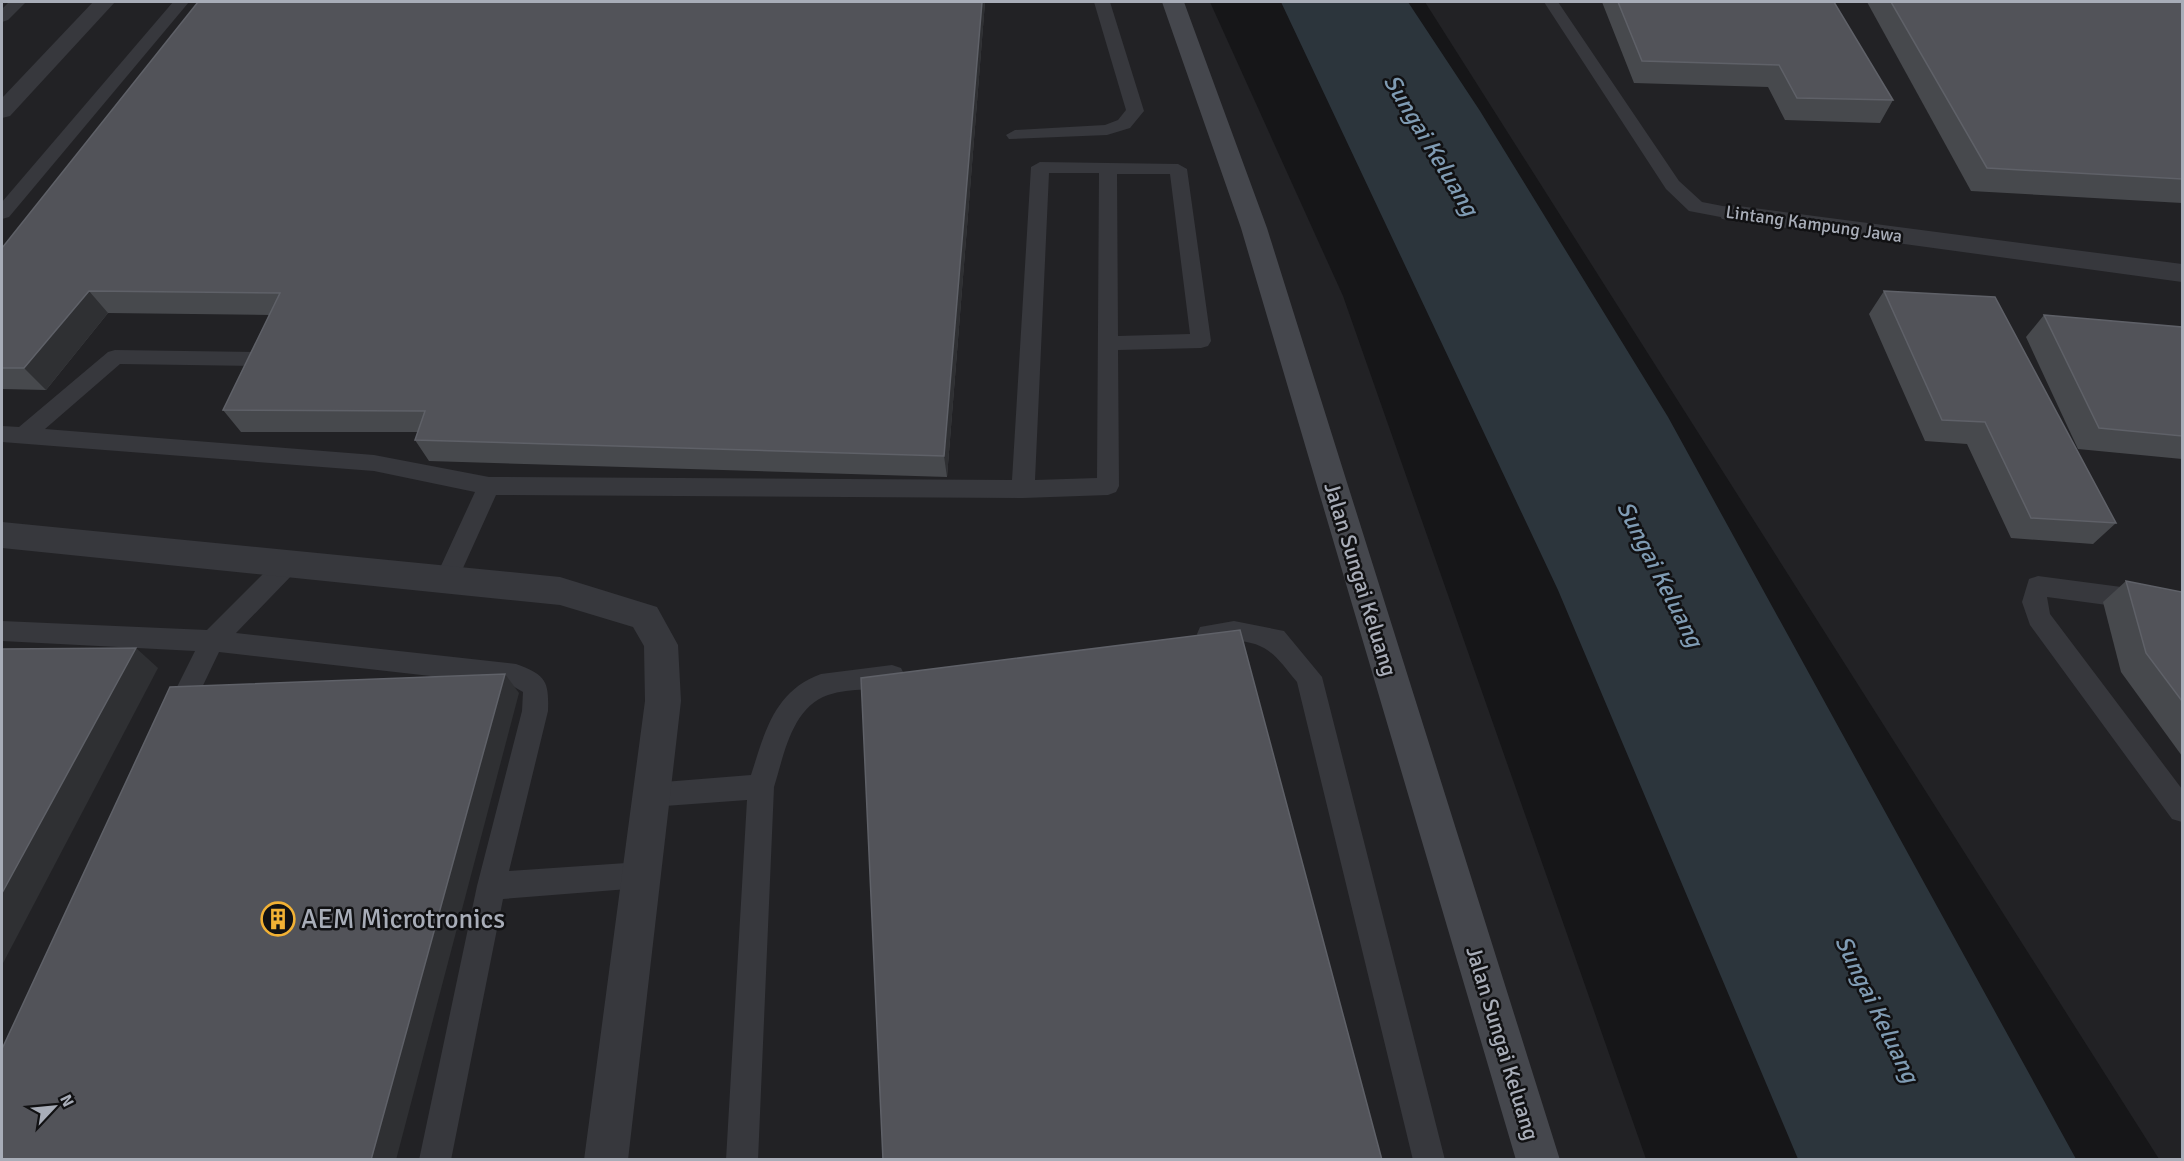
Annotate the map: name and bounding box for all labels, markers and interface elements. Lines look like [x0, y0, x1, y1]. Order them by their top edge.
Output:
water label: Sungai Keluang [1377, 69, 1486, 223]
street label: Lintang Kampung Jawa [1724, 201, 1904, 247]
street label: Jalan Sungai Keluang [1318, 479, 1403, 679]
water label: Sungai Keluang [1610, 496, 1711, 654]
building icon: AEM Microtronics [260, 901, 296, 937]
place label: AEM Microtronics [301, 903, 505, 936]
water label: Sungai Keluang [1828, 931, 1927, 1090]
street label: Jalan Sungai Keluang [1460, 943, 1545, 1143]
north arrow [24, 1077, 84, 1137]
text: N [55, 1091, 78, 1110]

